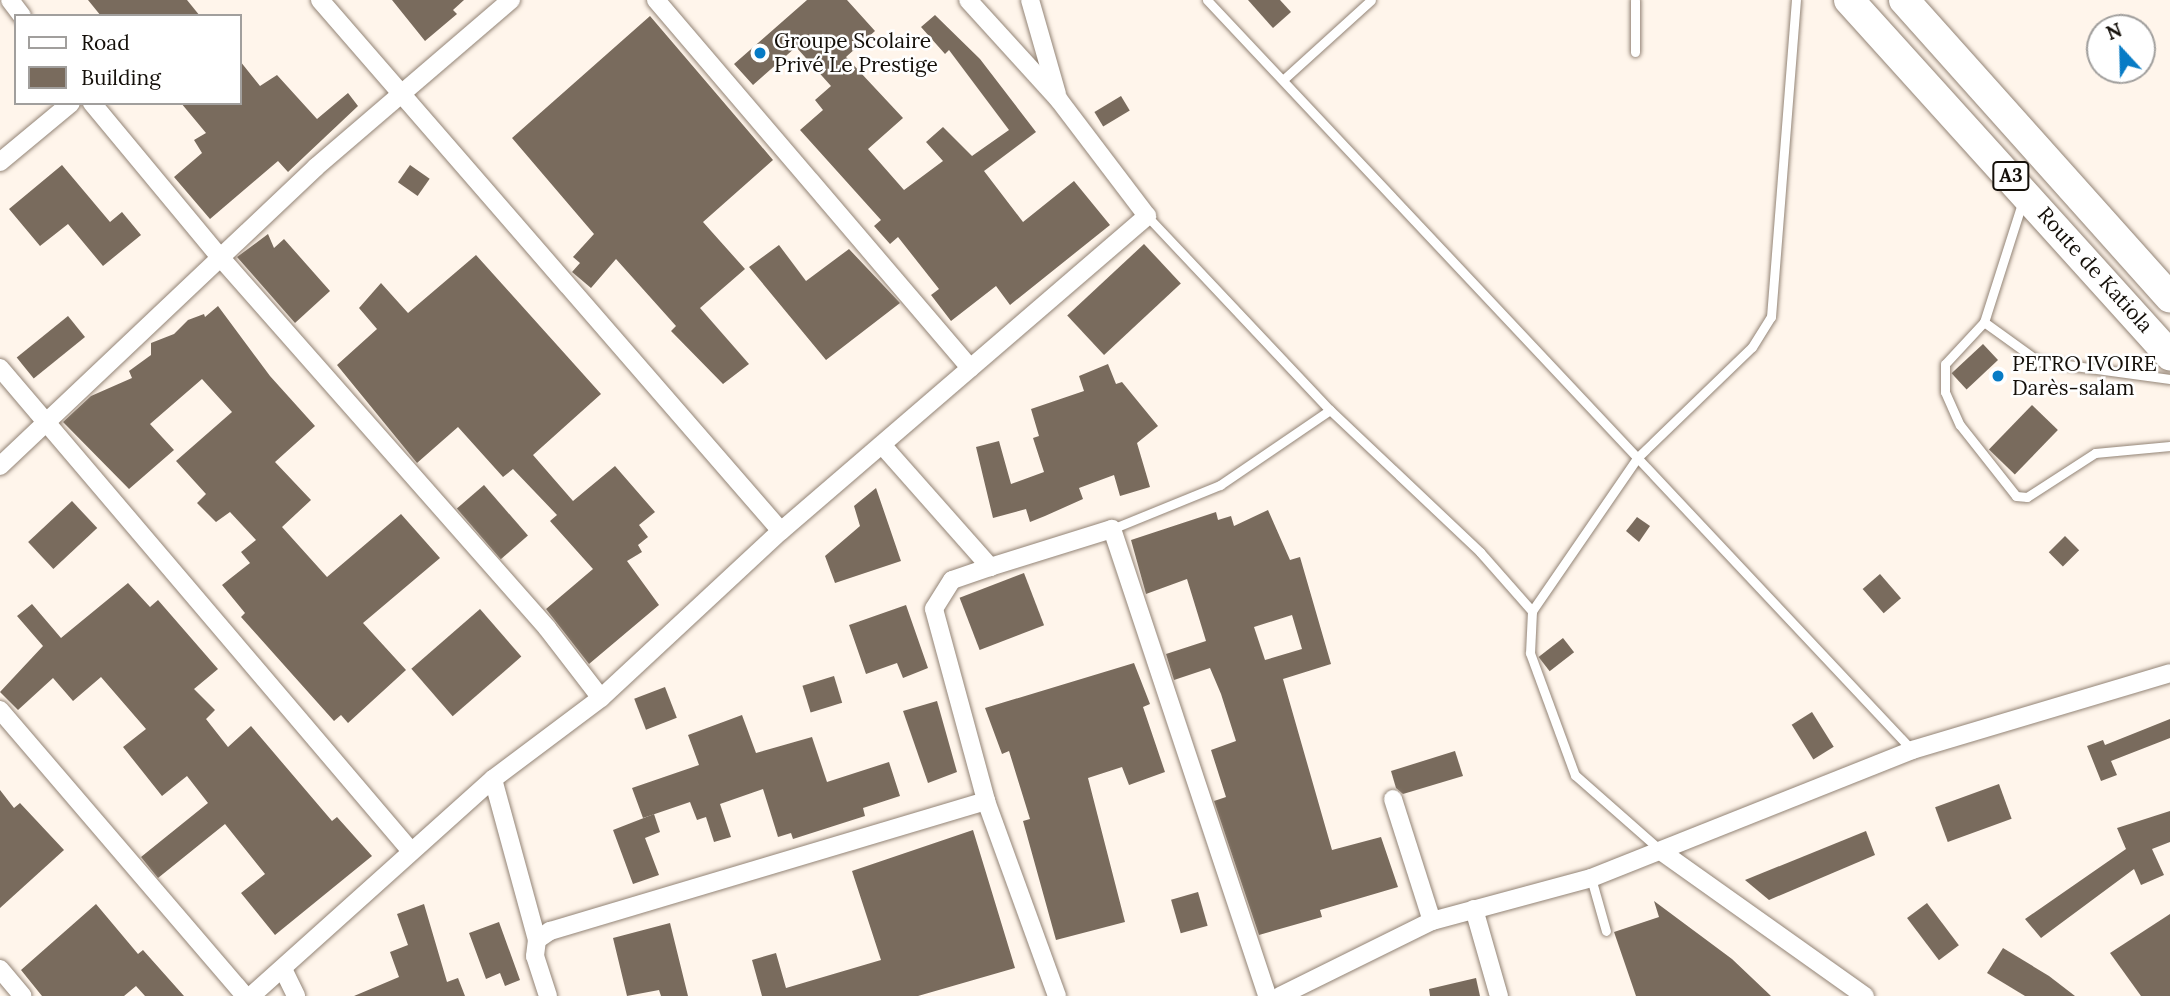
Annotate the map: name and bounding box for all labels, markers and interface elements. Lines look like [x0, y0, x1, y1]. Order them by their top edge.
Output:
legend [14, 14, 242, 105]
north arrow [2086, 14, 2156, 84]
text: N [2103, 18, 2125, 45]
place label: Groupe Scolaire Privé Le Prestige [774, 28, 938, 78]
text: Road [81, 29, 130, 56]
marker: Groupe Scolaire Privé Le Prestige [752, 45, 768, 61]
text: Building [81, 64, 161, 91]
road number: A3 [1992, 160, 2030, 192]
street label: Route de Katiola [2032, 202, 2158, 338]
place label: PETRO IVOIRE Darès-salam [2012, 351, 2157, 401]
marker: PETRO IVOIRE Darès-salam [1990, 368, 2006, 384]

